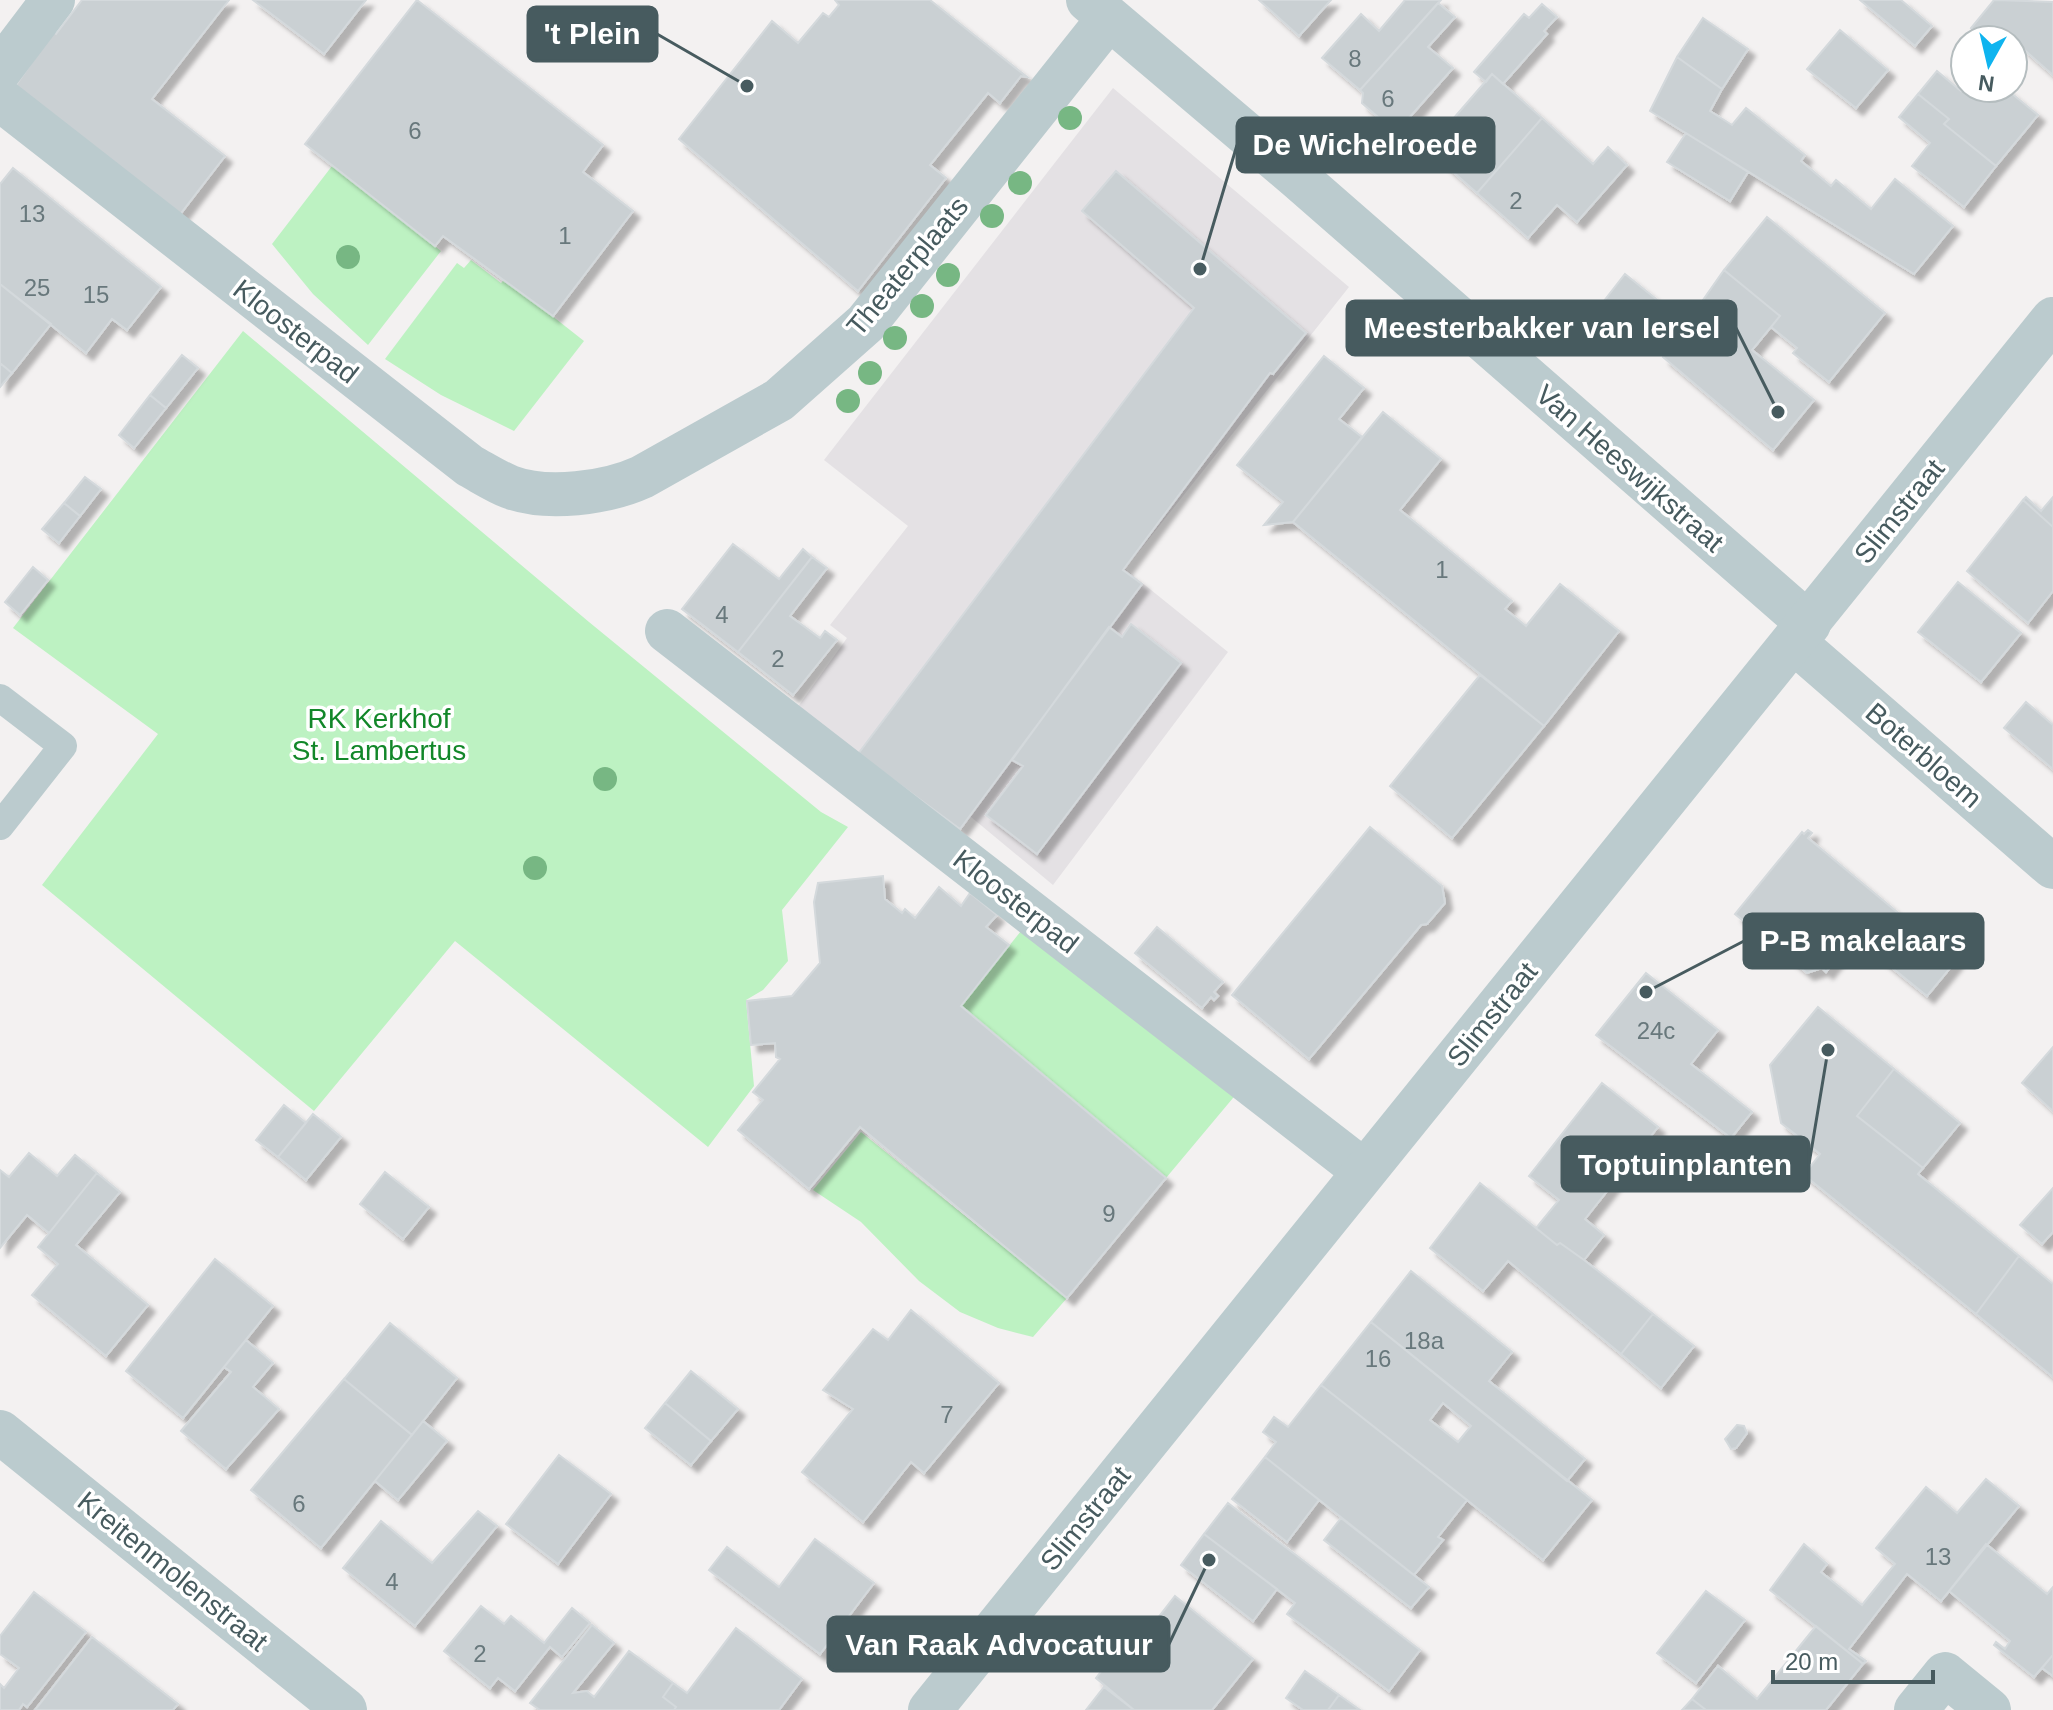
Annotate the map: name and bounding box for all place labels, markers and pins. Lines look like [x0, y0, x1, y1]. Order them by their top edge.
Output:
callout: 't Plein [528, 7, 657, 61]
callout: De Wichelroede [1237, 118, 1494, 172]
callout: Meesterbakker van Iersel [1347, 301, 1736, 355]
callout: P-B makelaars [1744, 914, 1983, 968]
callout: Toptuinplanten [1562, 1137, 1809, 1191]
callout: Van Raak Advocatuur [828, 1617, 1169, 1671]

